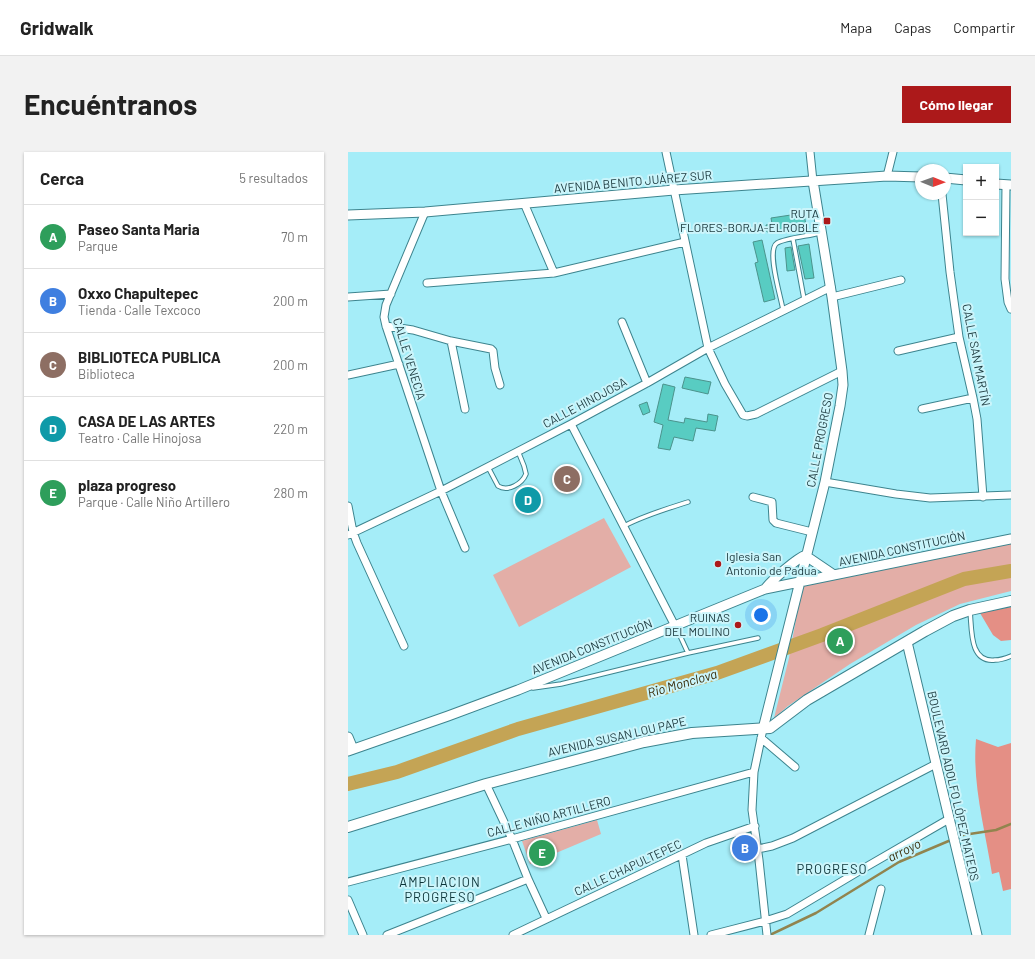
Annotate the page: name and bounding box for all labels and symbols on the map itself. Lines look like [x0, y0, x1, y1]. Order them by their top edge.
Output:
north arrow [915, 164, 951, 200]
street label: AVENIDA BENITO JUÁREZ SUR [553, 167, 713, 195]
place label: RUTA FLORES-BORJA-ELROBLE [680, 206, 819, 234]
marker: RUTA FLORES-BORJA-ELROBLE [822, 216, 832, 226]
street label: CALLE SAN MARTÍN [960, 302, 994, 407]
street label: CALLE VENECIA [391, 316, 429, 401]
street label: CALLE HINOJOSA [540, 374, 629, 430]
street label: CALLE PROGRESO [803, 391, 835, 488]
pin: C [554, 464, 580, 494]
pin: D [515, 485, 541, 515]
street label: AVENIDA CONSTITUCIÓN [837, 528, 966, 568]
place label: Iglesia San Antonio de Padua [726, 549, 817, 577]
marker: Iglesia San Antonio de Padua [713, 559, 723, 569]
your location [751, 605, 771, 625]
place label: RUINAS DEL MOLINO [665, 610, 730, 638]
street label: AVENIDA CONSTITUCIÓN [529, 615, 654, 677]
marker: RUINAS DEL MOLINO [733, 620, 743, 630]
pin: A [827, 626, 853, 656]
water label: Rio Monclova [645, 665, 719, 701]
street label: BOULEVARD ADOLFO LÓPEZ MATEOS [925, 690, 983, 882]
street label: AVENIDA SUSAN LOU PAPE [546, 713, 687, 759]
street label: CALLE NIÑO ARTILLERO [485, 793, 612, 839]
pin: B [732, 833, 758, 863]
water label: arroyo [885, 835, 923, 865]
street label: CALLE CHAPULTEPEC [572, 836, 683, 898]
pin: E [529, 838, 555, 868]
district label: PROGRESO [796, 861, 868, 877]
district label: AMPLIACION PROGRESO [399, 874, 481, 905]

